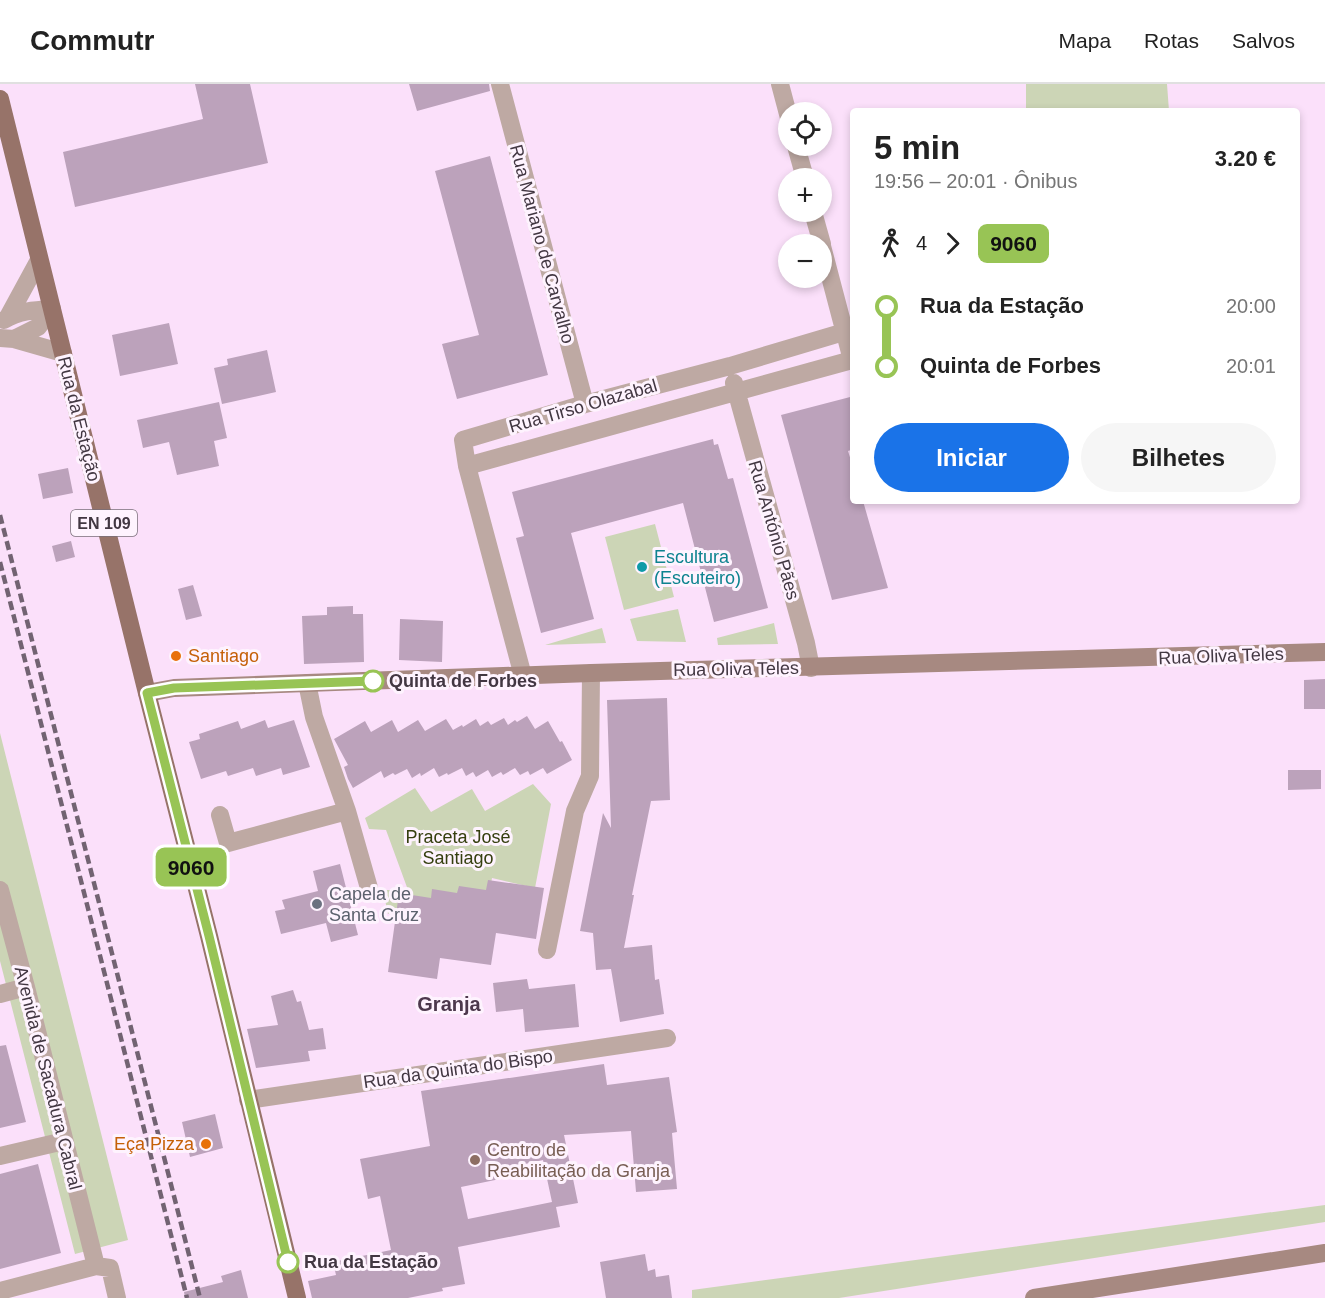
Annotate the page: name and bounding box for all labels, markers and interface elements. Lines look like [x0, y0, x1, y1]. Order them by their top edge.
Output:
text: Commutr [30, 25, 154, 56]
text: Mapa [1059, 29, 1111, 52]
text: Rotas [1144, 29, 1199, 52]
text: Salvos [1232, 29, 1295, 52]
map controls [778, 102, 832, 288]
button: locate [778, 102, 832, 156]
text: 5 min [874, 129, 960, 166]
street label: Rua Mariano de Carvalho [506, 142, 578, 346]
text: 3.20 € [1215, 146, 1276, 171]
button: + [778, 168, 832, 222]
text: 19:56 – 20:01 · Ônibus [874, 170, 1077, 192]
icon: walk [874, 227, 907, 260]
icon: forward [936, 227, 969, 260]
text: 4 [916, 232, 927, 254]
text: 9060 [990, 232, 1037, 255]
button: − [778, 234, 832, 288]
text: Rua da Estação [920, 293, 1084, 318]
text: 20:00 [1226, 295, 1276, 317]
text: Quinta de Forbes [920, 353, 1101, 378]
street label: Rua da Estação [54, 354, 104, 484]
text: 20:01 [1226, 355, 1276, 377]
street label: Rua Tirso Olazabal [507, 375, 659, 437]
button: Iniciar [874, 423, 1069, 492]
button: Bilhetes [1081, 423, 1276, 492]
street label: Rua António Pães [745, 458, 803, 602]
road number: EN 109 [71, 510, 137, 536]
place label: Escultura (Escuteiro) [654, 547, 741, 588]
marker: Escultura (Escuteiro) [635, 560, 649, 574]
street label: Rua Oliva Teles [1158, 644, 1284, 668]
place label: Santiago [188, 646, 259, 666]
marker: Santiago [169, 649, 183, 663]
street label: Rua Oliva Teles [673, 658, 799, 680]
marker: Quinta de Forbes [362, 670, 384, 692]
place label: Quinta de Forbes [389, 671, 537, 691]
park label: Praceta José Santiago [405, 827, 511, 868]
line badge: 9060 [149, 848, 233, 886]
text: 9060 [168, 856, 214, 879]
place label: Capela de Santa Cruz [329, 884, 419, 925]
marker: Capela de Santa Cruz [310, 897, 324, 911]
street label: Avenida de Sacadura Cabral [10, 964, 86, 1192]
district label: Granja [417, 993, 482, 1015]
street label: Rua da Quinta do Bispo [362, 1046, 554, 1092]
place label: Eça Pizza [114, 1134, 195, 1154]
marker: Eça Pizza [199, 1137, 213, 1151]
place label: Centro de Reabilitação da Granja [487, 1140, 671, 1181]
marker: Centro de Reabilitação da Granja [468, 1153, 482, 1167]
marker: Rua da Estação [277, 1251, 299, 1273]
place label: Rua da Estação [304, 1252, 438, 1272]

